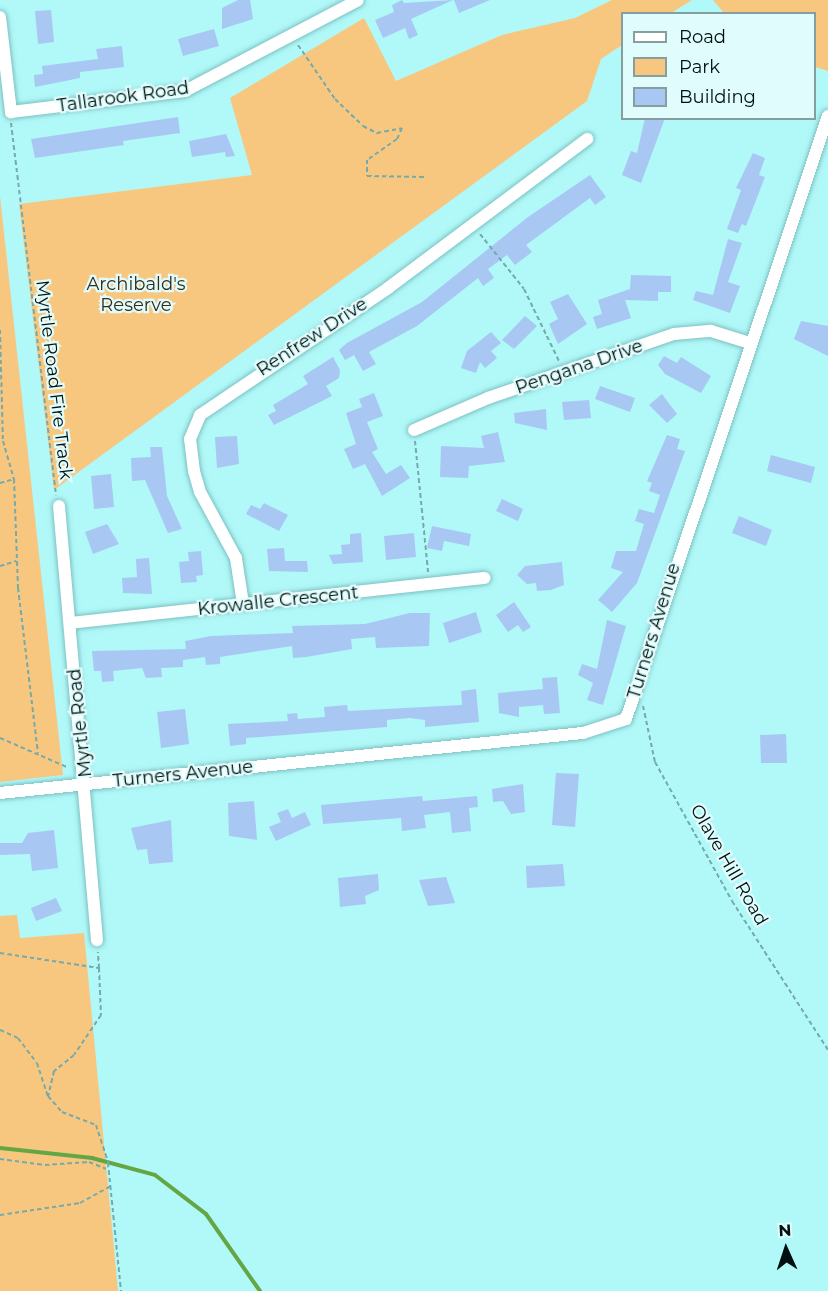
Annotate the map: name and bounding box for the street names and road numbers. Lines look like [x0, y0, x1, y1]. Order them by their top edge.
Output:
street label: Tallarook Road [56, 77, 190, 117]
street label: Myrtle Road Fire Track [31, 279, 77, 481]
street label: Renfrew Drive [253, 293, 371, 381]
street label: Pengana Drive [512, 335, 646, 399]
street label: Turners Avenue [623, 560, 685, 702]
street label: Krowalle Crescent [196, 582, 360, 620]
street label: Myrtle Road [64, 668, 96, 778]
street label: Turners Avenue [112, 756, 254, 792]
street label: Olave Hill Road [686, 801, 772, 929]

